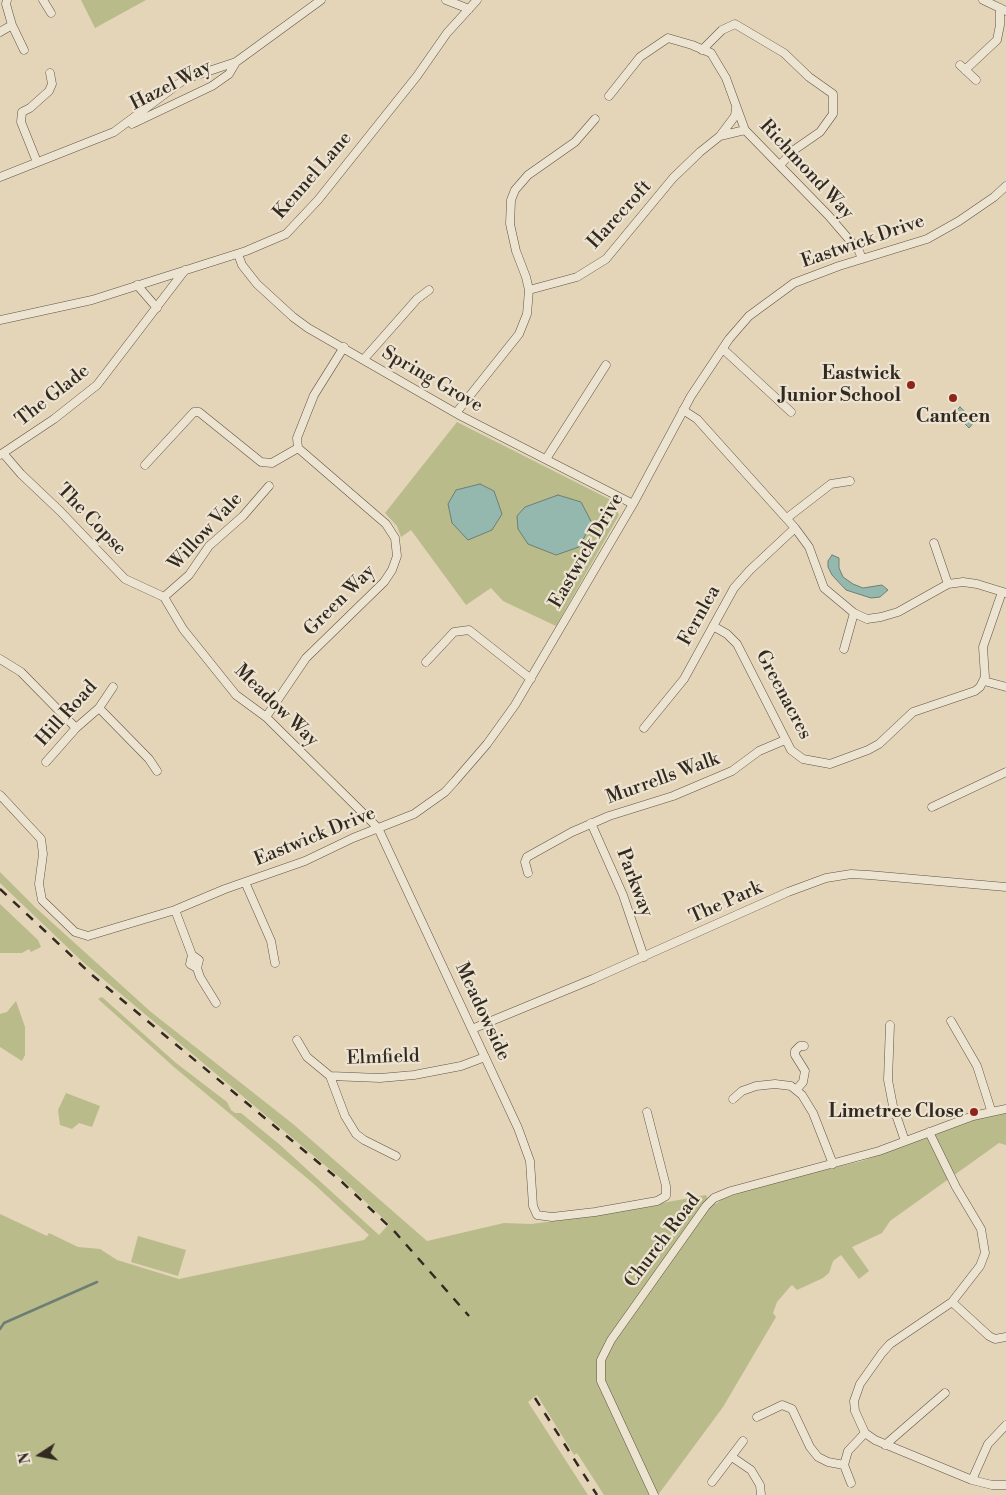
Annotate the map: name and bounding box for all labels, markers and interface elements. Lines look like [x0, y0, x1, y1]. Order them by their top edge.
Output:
street label: Hazel Way [127, 56, 215, 116]
street label: Richmond Way [754, 115, 858, 225]
street label: Kennel Lane [269, 128, 357, 224]
street label: Harecroft [583, 176, 657, 254]
street label: Eastwick Drive [798, 210, 928, 274]
street label: Spring Grove [377, 342, 487, 418]
street label: The Glade [12, 360, 94, 432]
place label: Eastwick Junior School [780, 363, 901, 407]
marker: Eastwick Junior School [905, 379, 917, 391]
marker: Canteen [947, 392, 959, 404]
place label: Canteen [916, 406, 990, 428]
street label: The Copse [51, 480, 131, 560]
street label: Willow Vale [164, 488, 248, 576]
street label: Eastwick Drive [545, 489, 629, 613]
street label: Green Way [300, 561, 380, 641]
street label: Fernlea [674, 582, 726, 650]
street label: Greenacres [750, 646, 816, 744]
street label: Meadow Way [229, 660, 323, 752]
street label: Hill Road [32, 676, 102, 752]
street label: Murrells Walk [603, 748, 723, 810]
street label: Eastwick Drive [251, 802, 379, 872]
street label: Parkway [611, 846, 657, 920]
street label: The Park [686, 877, 766, 929]
street label: Meadowside [449, 959, 515, 1065]
street label: Elmfield [346, 1045, 420, 1071]
place label: Limetree Close [829, 1101, 964, 1123]
marker: Limetree Close [968, 1106, 980, 1118]
street label: Church Road [620, 1189, 706, 1293]
north arrow [15, 1430, 65, 1480]
text: N [15, 1451, 35, 1465]

